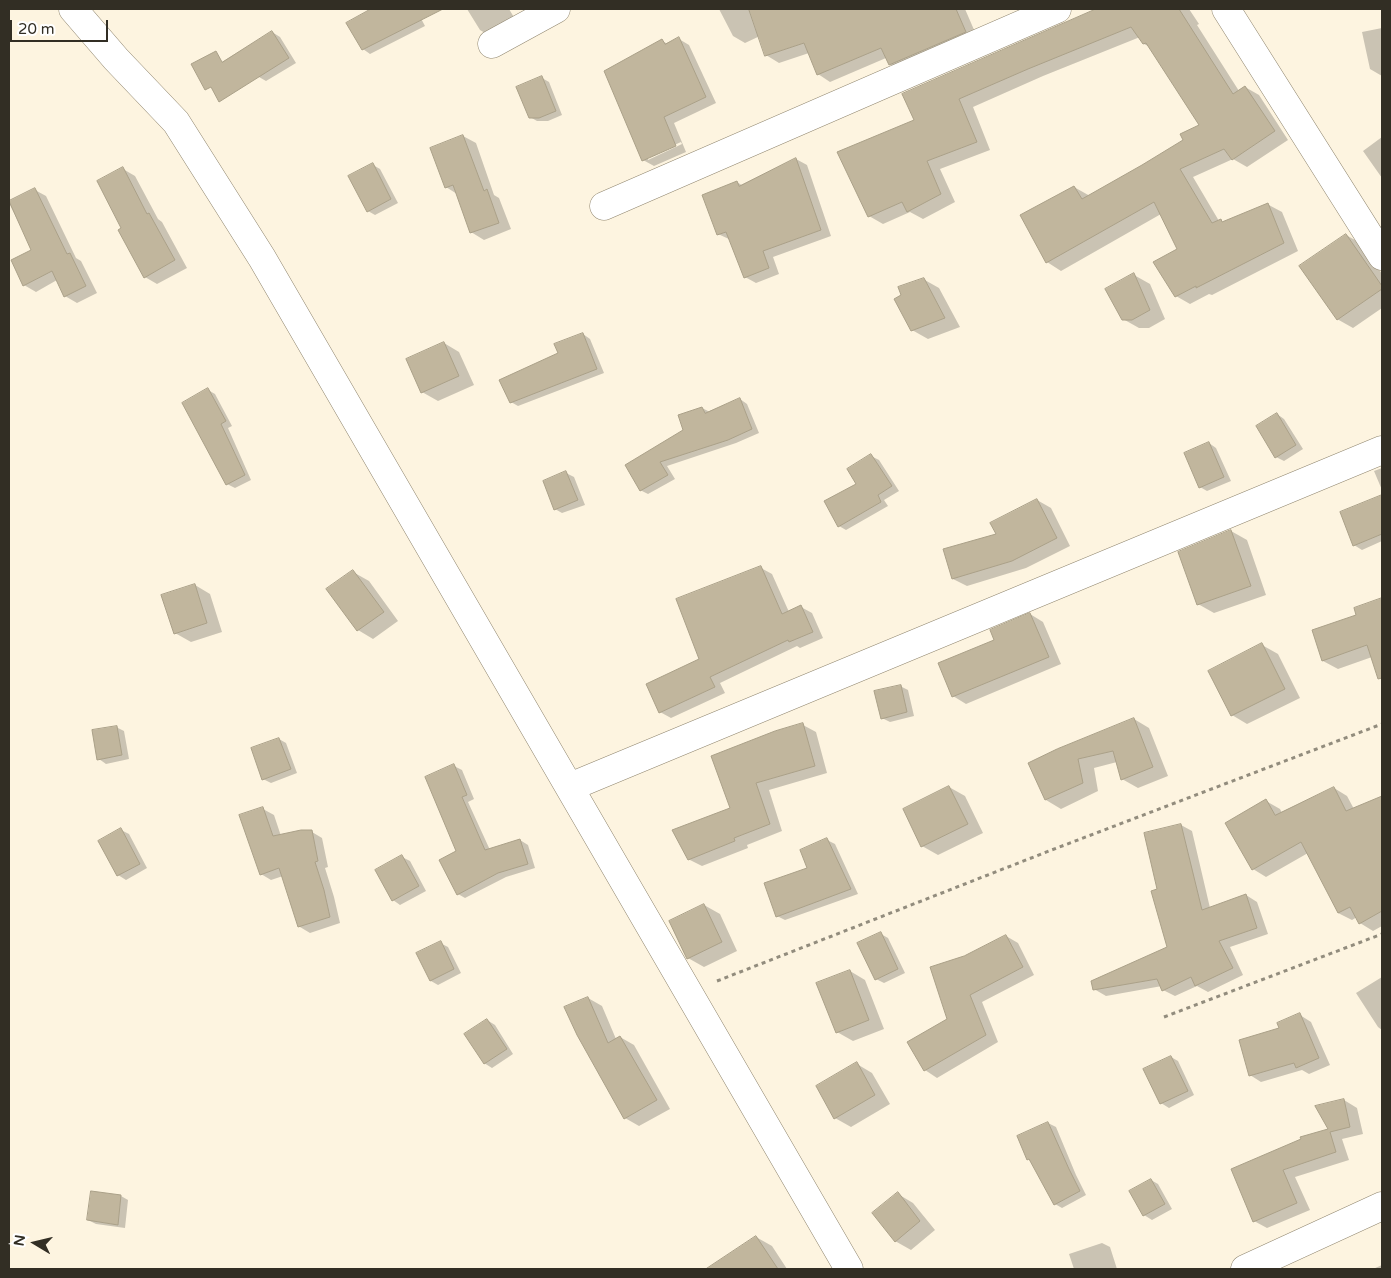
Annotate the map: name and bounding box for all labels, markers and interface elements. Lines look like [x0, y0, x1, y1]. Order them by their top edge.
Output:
scale bar [12, 10, 110, 42]
text: 20 m [18, 20, 55, 38]
north arrow [10, 1218, 60, 1268]
text: N [10, 1234, 29, 1247]

